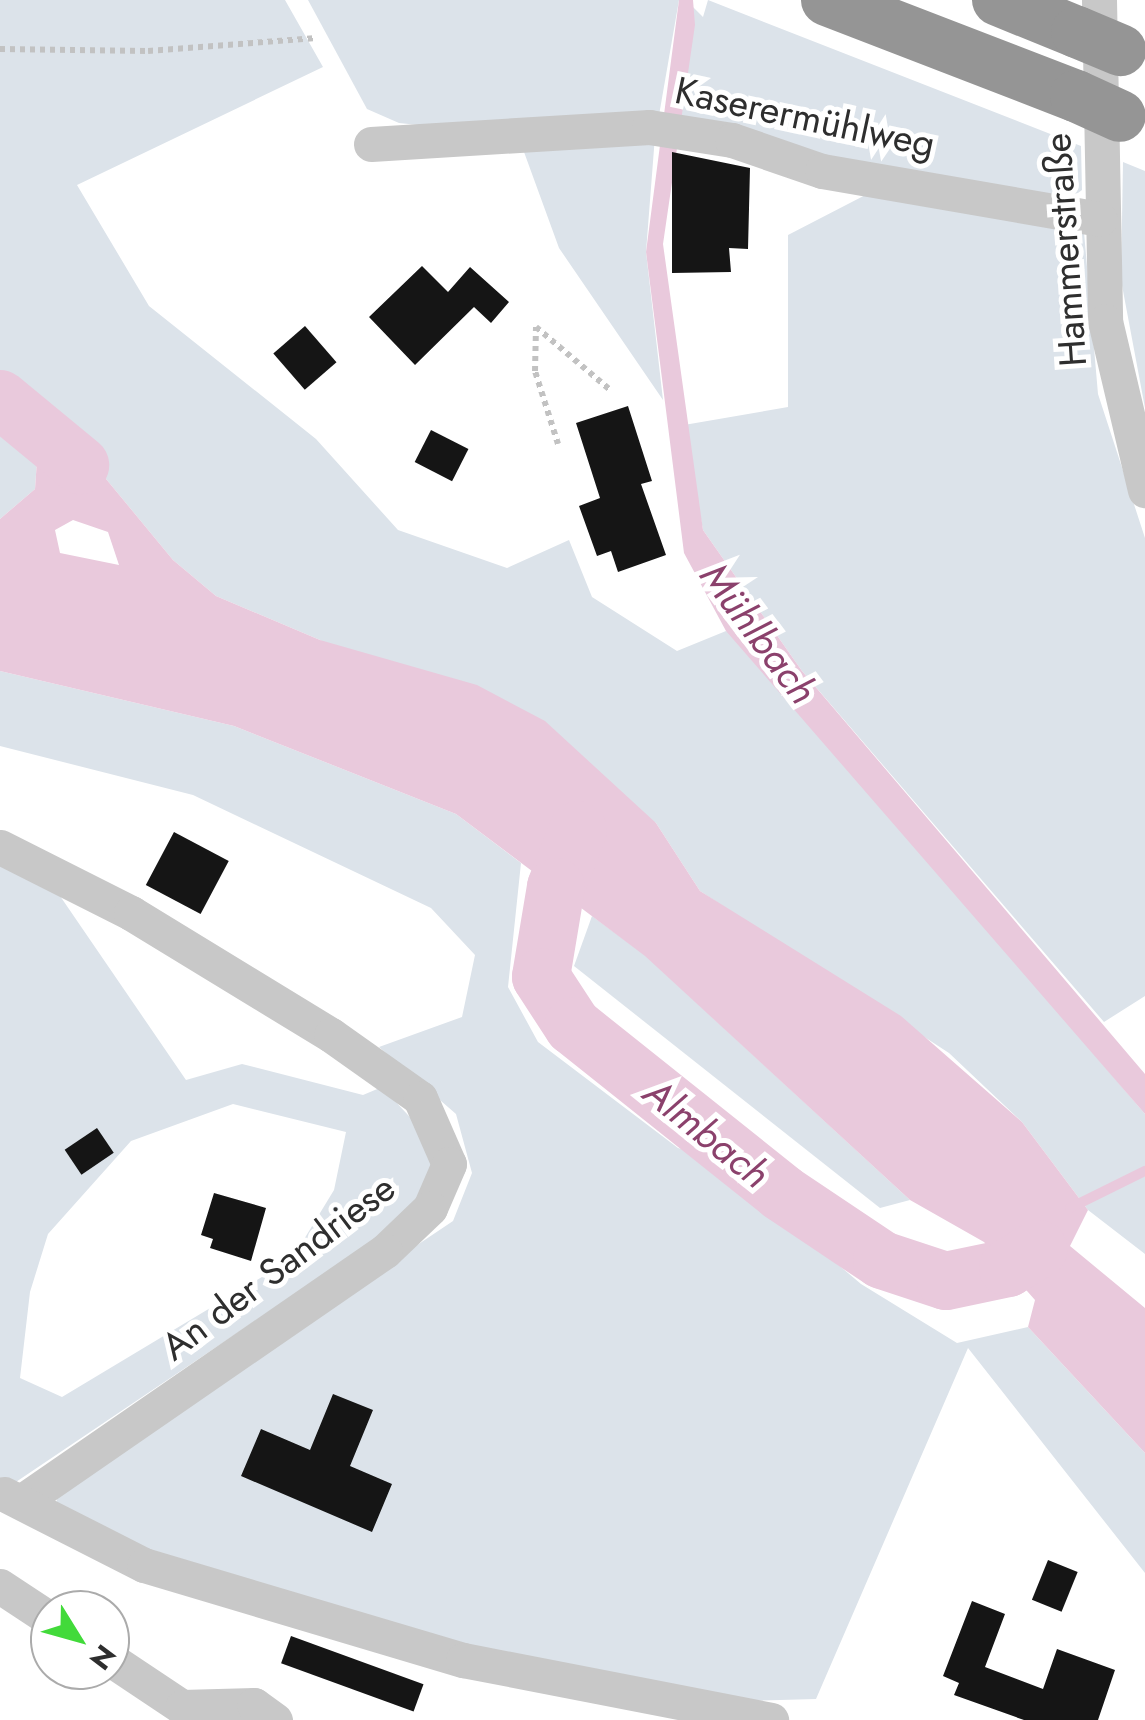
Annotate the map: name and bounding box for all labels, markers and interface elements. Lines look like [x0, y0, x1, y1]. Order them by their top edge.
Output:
street label: Kaserermühlweg [671, 67, 939, 167]
street label: Hammerstraße [1034, 132, 1096, 368]
water label: Mühlbach [690, 553, 828, 713]
water label: Almbach [634, 1068, 780, 1198]
street label: An der Sandriese [152, 1164, 404, 1370]
north arrow [30, 1590, 130, 1690]
text: N [80, 1636, 126, 1678]

